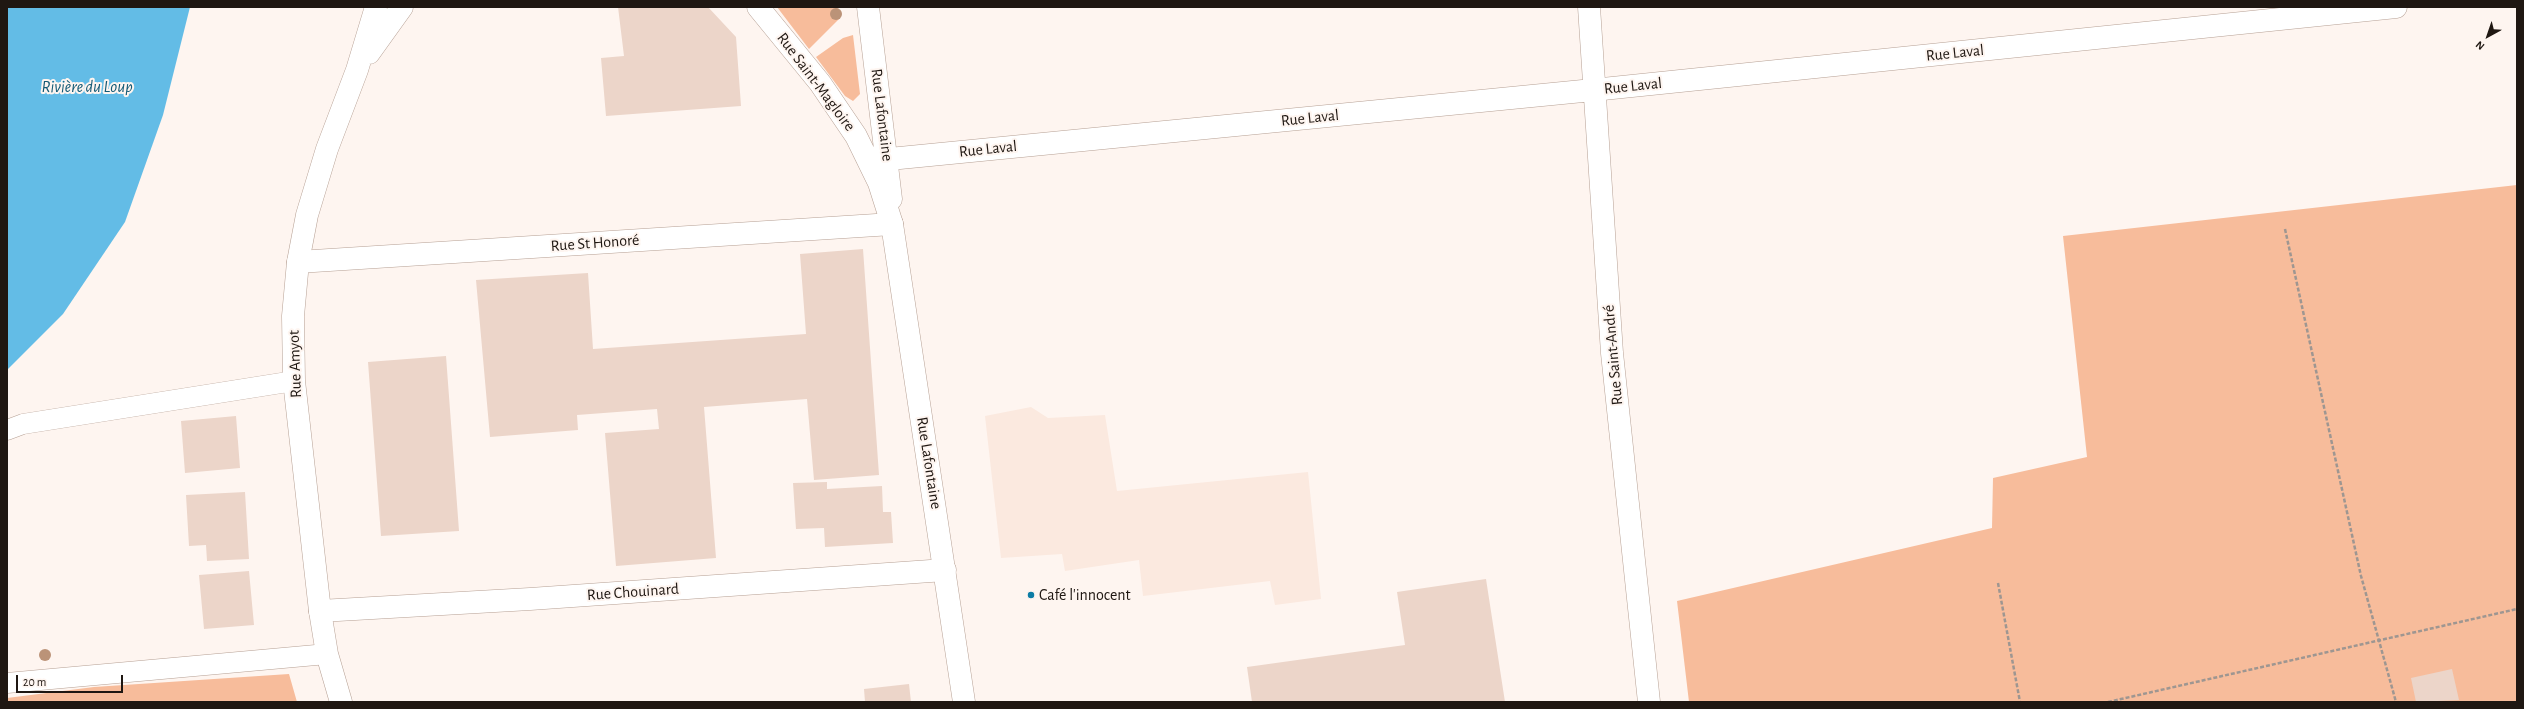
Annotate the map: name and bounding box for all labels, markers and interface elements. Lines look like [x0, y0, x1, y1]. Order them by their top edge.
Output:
north arrow [2468, 16, 2508, 56]
street label: Rue Saint-Magloire [773, 29, 859, 135]
text: N [2473, 39, 2486, 52]
street label: Rue Laval [1925, 40, 1985, 66]
street label: Rue Lafontaine [867, 68, 897, 162]
street label: Rue Laval [1603, 73, 1663, 99]
water label: Rivière du Loup [41, 77, 133, 97]
street label: Rue Laval [1280, 105, 1340, 131]
street label: Rue Laval [958, 136, 1018, 162]
street label: Rue St Honoré [550, 230, 640, 256]
street label: Rue Saint-André [1599, 304, 1627, 406]
street label: Rue Amyot [284, 330, 306, 398]
street label: Rue Lafontaine [912, 416, 946, 510]
street label: Rue Chouinard [586, 579, 680, 605]
place label: Café l'innocent [1039, 585, 1131, 605]
marker: Café l'innocent [1026, 590, 1036, 600]
scale bar [18, 667, 125, 693]
text: 20 m [23, 676, 46, 688]

